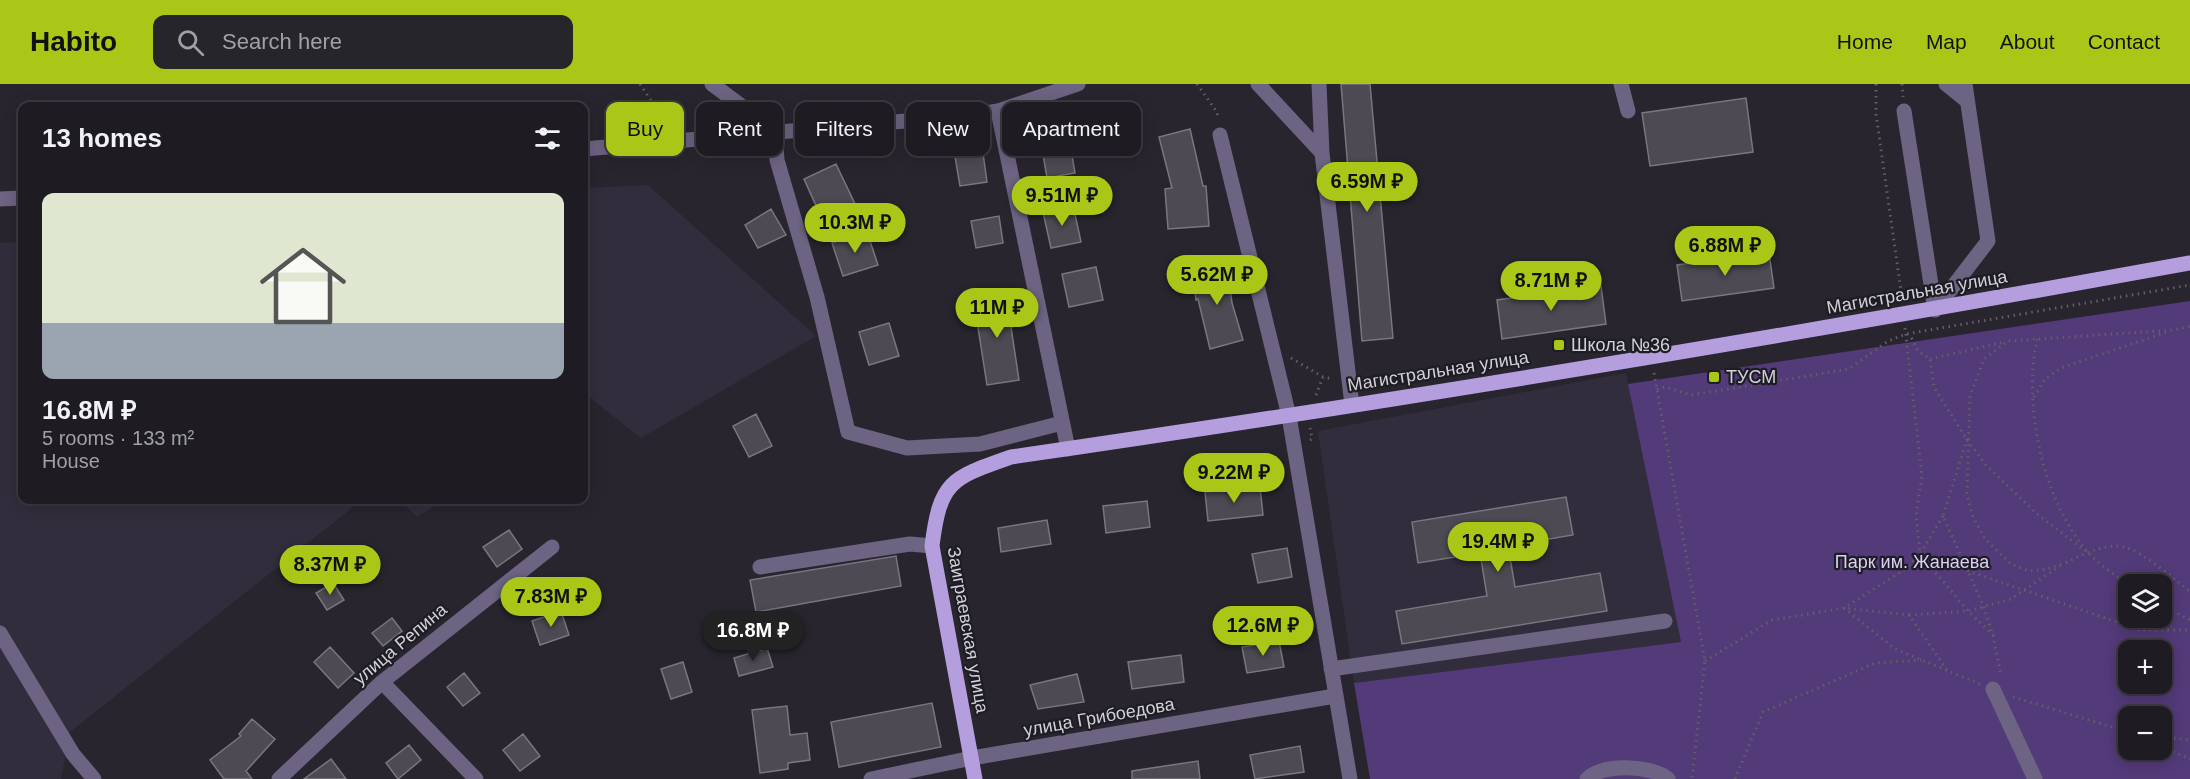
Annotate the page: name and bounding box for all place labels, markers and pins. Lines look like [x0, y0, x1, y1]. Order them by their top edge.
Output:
pin: 6.59M ₽ [1312, 162, 1422, 213]
pin: 9.51M ₽ [1007, 176, 1117, 227]
pin: 10.3M ₽ [800, 203, 910, 254]
pin: 6.88M ₽ [1670, 226, 1780, 277]
pin: 5.62M ₽ [1162, 255, 1272, 306]
pin: 8.71M ₽ [1496, 261, 1606, 312]
pin: 11M ₽ [955, 288, 1039, 339]
place label: Школа №36 [1571, 335, 1670, 355]
marker: Школа №36 [1552, 338, 1566, 352]
place label: ТУСМ [1726, 367, 1776, 387]
marker: ТУСМ [1707, 370, 1721, 384]
pin: 9.22M ₽ [1179, 453, 1289, 504]
pin: 19.4M ₽ [1443, 522, 1553, 573]
pin: 8.37M ₽ [275, 545, 385, 596]
pin: 7.83M ₽ [496, 577, 606, 628]
pin: 12.6M ₽ [1208, 606, 1318, 657]
pin: 16.8M ₽ [698, 611, 808, 662]

